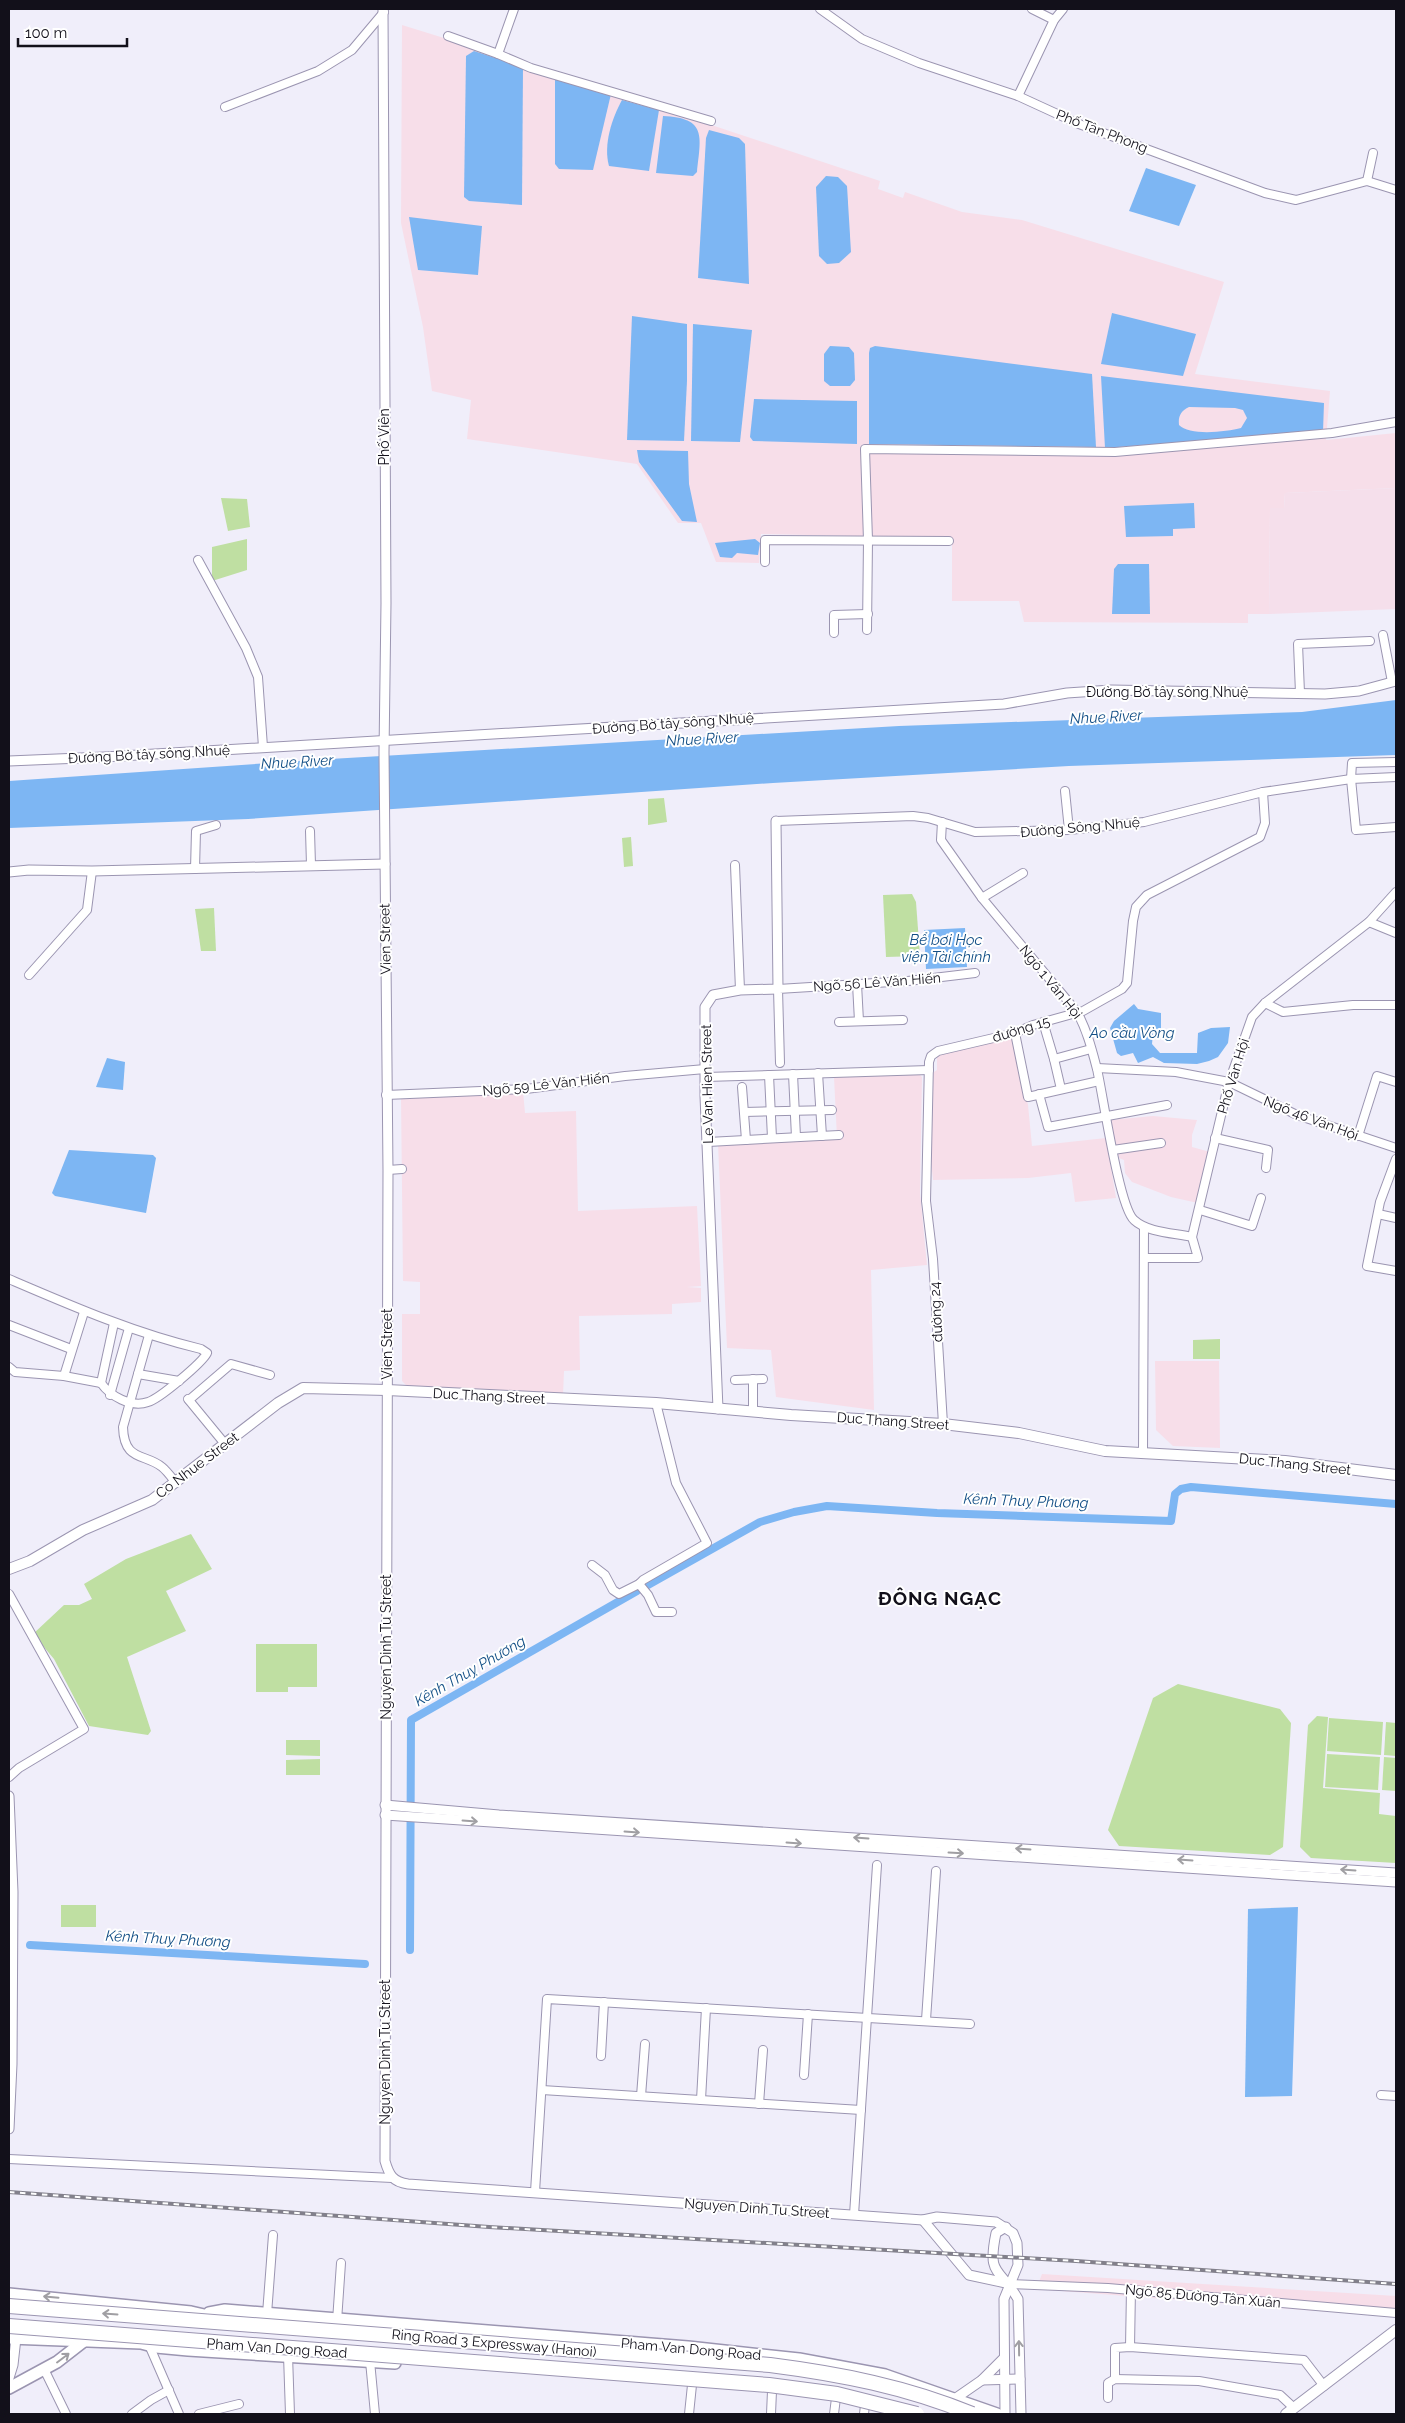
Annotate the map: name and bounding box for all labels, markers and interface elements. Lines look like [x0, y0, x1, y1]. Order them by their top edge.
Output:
scale bar [18, 15, 126, 47]
text: 100 m [25, 24, 67, 42]
street label: Phố Tân Phong [1054, 106, 1150, 156]
street label: Phố Viên [376, 408, 392, 466]
street label: Đường Bờ tây sông Nhuệ [1086, 684, 1248, 700]
water label: Nhue River [1069, 706, 1144, 728]
street label: Đường Bờ tây sông Nhuệ [592, 709, 754, 737]
water label: Nhue River [665, 728, 740, 750]
street label: Đường Bờ tây sông Nhuệ [68, 742, 230, 766]
water label: Nhue River [260, 751, 335, 773]
street label: Đường Sông Nhuệ [1020, 814, 1140, 840]
street label: Vien Street [376, 903, 394, 975]
water label: Bể bơi Học viện Tài chính [901, 931, 991, 966]
street label: Ngõ 1 Văn Hội [1016, 942, 1086, 1022]
street label: Ngõ 56 Lê Văn Hiến [813, 970, 941, 994]
street label: đường 15 [990, 1013, 1052, 1045]
street label: Le Van Hien Street [698, 1024, 716, 1144]
water label: Ao cầu Vòng [1088, 1024, 1175, 1042]
street label: Phố Văn Hội [1214, 1036, 1252, 1116]
street label: Ngõ 59 Lê Văn Hiến [482, 1069, 610, 1099]
street label: Ngõ 46 Văn Hội [1261, 1093, 1361, 1143]
street label: đường 24 [926, 1281, 946, 1343]
street label: Vien Street [379, 1308, 395, 1380]
street label: Duc Thang Street [432, 1385, 546, 1407]
street label: Duc Thang Street [836, 1409, 950, 1433]
street label: Co Nhue Street [152, 1429, 242, 1501]
street label: Duc Thang Street [1238, 1450, 1352, 1478]
water label: Kênh Thuỵ Phương [963, 1490, 1089, 1512]
street label: Nguyen Dinh Tu Street [378, 1574, 394, 1720]
district label: ĐÔNG NGẠC [878, 1587, 1002, 1609]
water label: Kênh Thuỵ Phương [411, 1632, 529, 1710]
one-way arrow [461, 1816, 477, 1825]
one-way arrow [623, 1827, 639, 1837]
one-way arrow [853, 1834, 869, 1843]
one-way arrow [785, 1838, 801, 1848]
one-way arrow [1016, 1845, 1032, 1854]
one-way arrow [948, 1849, 964, 1858]
one-way arrow [1178, 1855, 1194, 1864]
one-way arrow [1340, 1866, 1356, 1875]
water label: Kênh Thuỵ Phương [105, 1927, 231, 1951]
street label: Nguyen Dinh Tu Street [377, 1979, 393, 2125]
street label: Nguyen Dinh Tu Street [684, 2195, 830, 2221]
street label: Ngõ 85 Đường Tân Xuân [1124, 2281, 1282, 2311]
one-way arrow [44, 2292, 60, 2302]
one-way arrow [102, 2309, 118, 2318]
street label: Ring Road 3 Expressway (Hanoi) [391, 2326, 597, 2360]
street label: Pham Van Dong Road [206, 2335, 348, 2361]
street label: Pham Van Dong Road [620, 2335, 762, 2363]
one-way arrow [1014, 2340, 1024, 2356]
one-way arrow [56, 2352, 69, 2363]

